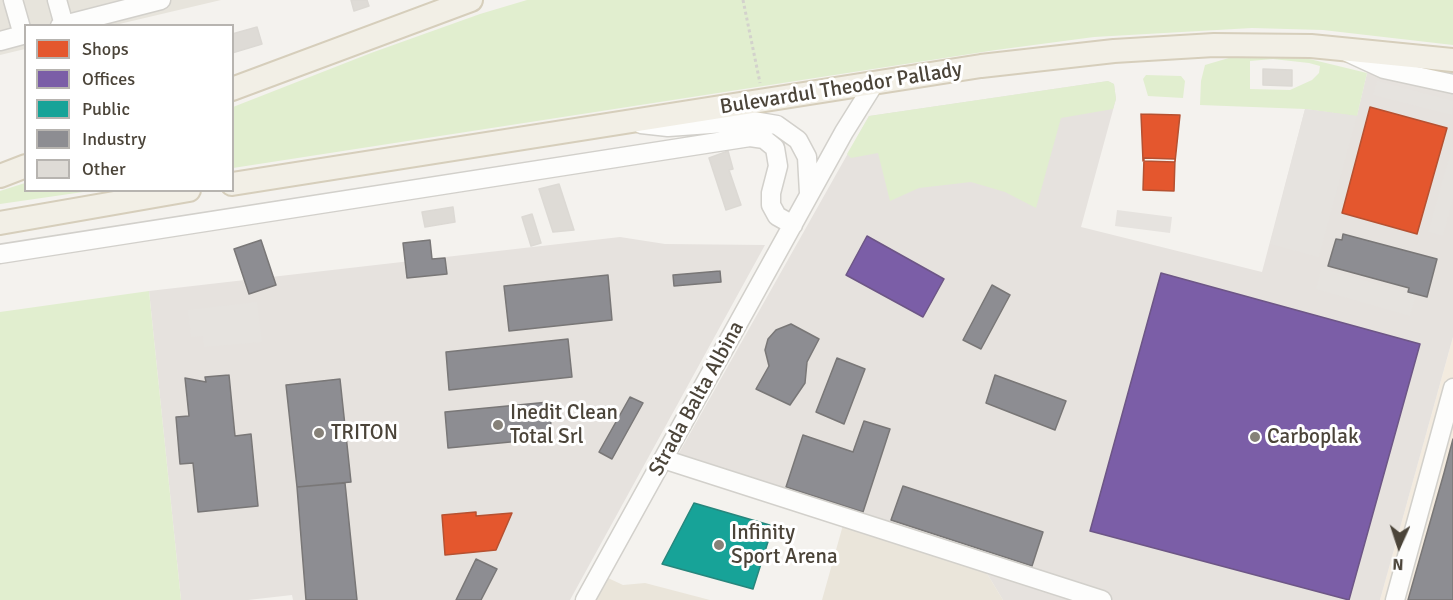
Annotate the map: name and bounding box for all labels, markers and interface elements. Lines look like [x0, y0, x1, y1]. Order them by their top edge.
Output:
legend [24, 24, 234, 192]
text: Shops [82, 38, 129, 60]
street label: Bulevardul Theodor Pallady [718, 57, 964, 121]
text: Offices [82, 68, 135, 90]
text: Public [82, 98, 130, 120]
text: Industry [82, 128, 146, 150]
text: Other [82, 158, 126, 180]
street label: Strada Balta Albina [644, 317, 750, 481]
place label: Inedit Clean Total Srl [510, 400, 618, 450]
marker: Inedit Clean Total Srl [491, 418, 505, 432]
place label: TRITON [331, 420, 398, 446]
place label: Carboplak [1267, 424, 1358, 450]
marker: TRITON [312, 426, 326, 440]
marker: Carboplak [1248, 430, 1262, 444]
north arrow [1369, 516, 1429, 576]
place label: Infinity Sport Arena [731, 520, 838, 570]
marker: Infinity Sport Arena [712, 538, 726, 552]
text: N [1392, 554, 1404, 574]

